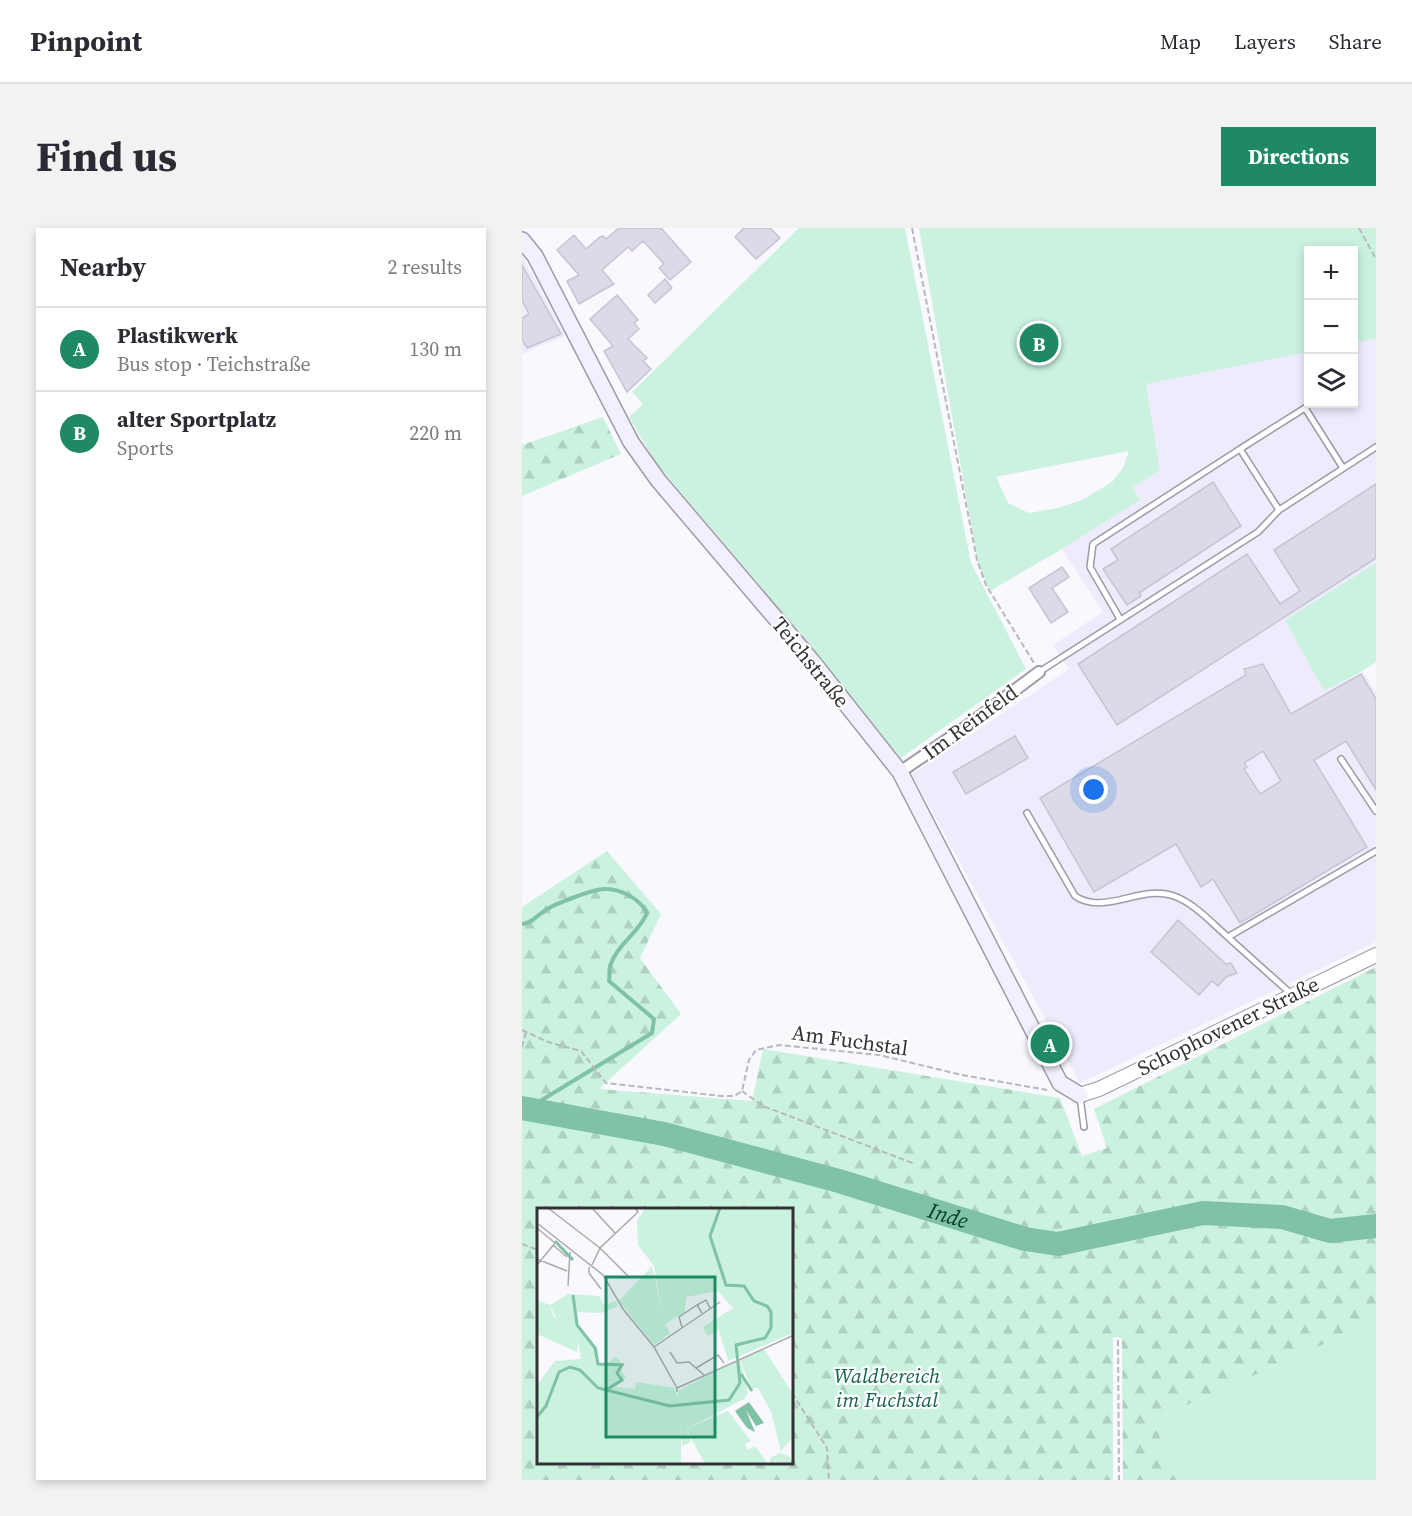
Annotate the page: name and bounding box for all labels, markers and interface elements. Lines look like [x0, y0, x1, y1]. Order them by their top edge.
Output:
text: Pinpoint [30, 22, 142, 60]
text: Map [1160, 27, 1201, 56]
text: Layers [1234, 27, 1296, 56]
text: Share [1329, 27, 1382, 56]
text: Find us [36, 127, 177, 185]
button: Directions [1221, 127, 1376, 186]
map controls [1304, 246, 1358, 408]
button: + [1304, 246, 1358, 300]
text: Nearby [60, 249, 146, 285]
text: 2 results [387, 253, 462, 281]
button: − [1304, 300, 1358, 354]
text: Plastikwerk [117, 320, 238, 350]
pin: B [1020, 320, 1058, 366]
text: A [73, 335, 86, 363]
text: 130 m [409, 335, 462, 363]
text: Bus stop · Teichstraße [117, 350, 311, 378]
button: layers [1304, 354, 1358, 408]
text: alter Sportplatz [117, 404, 276, 434]
text: B [73, 419, 86, 447]
text: 220 m [409, 419, 462, 447]
text: Sports [117, 434, 174, 462]
street label: Teichstraße [765, 610, 857, 714]
street label: Im Reinfeld [917, 678, 1023, 766]
your location [1079, 775, 1108, 804]
street label: Schophovener Straße [1132, 969, 1324, 1083]
street label: Am Fuchstal [790, 1017, 910, 1063]
pin: A [1030, 1022, 1070, 1066]
water label: Inde [924, 1194, 972, 1235]
inset map [537, 1208, 794, 1465]
park label: Waldbereich im Fuchstal [834, 1361, 941, 1414]

